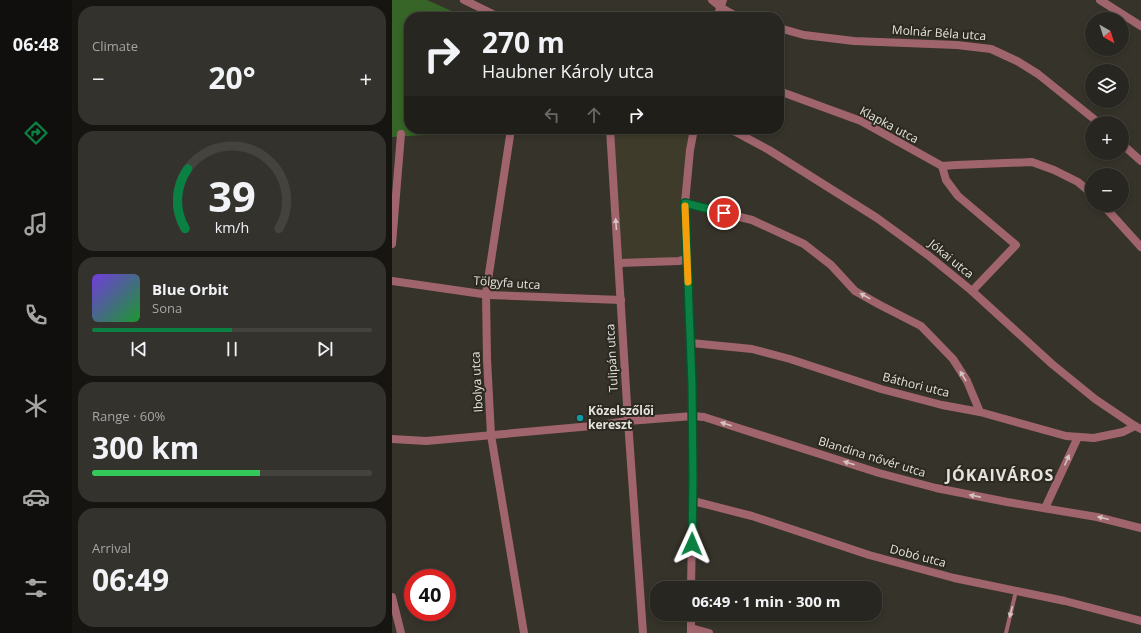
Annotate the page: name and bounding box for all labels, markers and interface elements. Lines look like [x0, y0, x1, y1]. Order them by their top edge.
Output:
north arrow [1085, 12, 1129, 56]
map controls [1085, 12, 1129, 212]
street label: Molnár Béla utca [891, 21, 987, 44]
text: 270 m [482, 23, 565, 61]
icon: right [416, 28, 468, 80]
text: 06:48 [13, 32, 59, 56]
text: Climate [92, 37, 138, 55]
text: 20° [208, 57, 256, 98]
text: Haubner Károly utca [482, 59, 654, 83]
text: − [92, 63, 105, 93]
text: + [359, 63, 372, 93]
button: layers [1085, 64, 1129, 108]
street label: Klapka utca [857, 102, 922, 147]
icon: left [541, 104, 563, 126]
icon: ahead [583, 104, 605, 126]
icon: right [625, 104, 647, 126]
button: + [1085, 116, 1129, 160]
icon: directions [22, 119, 50, 147]
text: 39 [208, 168, 256, 224]
button: − [1085, 168, 1129, 212]
pin [707, 196, 741, 230]
icon: arrive [713, 202, 735, 224]
icon: music [22, 210, 50, 238]
text: km/h [215, 218, 249, 237]
one-way arrow [613, 218, 620, 230]
street label: Jókai utca [924, 235, 978, 282]
street label: Tölgyfa utca [473, 272, 541, 293]
text: Blue Orbit [152, 279, 229, 299]
one-way arrow [859, 293, 870, 300]
text: Sona [152, 299, 182, 317]
icon: phone [22, 301, 50, 329]
street label: Tulipán utca [601, 323, 622, 393]
icon: previous [128, 338, 150, 360]
icon: pause [221, 338, 243, 360]
icon: next [314, 338, 336, 360]
street label: Ibolya utca [466, 351, 487, 413]
street label: Báthori utca [881, 368, 951, 401]
one-way arrow [960, 370, 967, 382]
icon: climate [22, 392, 50, 420]
place label: Közelszőlői kereszt [588, 402, 654, 433]
text: Range · 60% [92, 407, 165, 425]
marker: Közelszőlői kereszt [575, 413, 585, 423]
one-way arrow [719, 421, 731, 427]
text: 300 km [92, 427, 199, 468]
street label: Blandina nővér utca [816, 432, 928, 481]
one-way arrow [1064, 454, 1070, 466]
one-way arrow [843, 460, 855, 466]
district label: JÓKAIVÁROS [944, 464, 1054, 486]
icon: car [22, 483, 50, 511]
one-way arrow [969, 492, 981, 498]
one-way arrow [1097, 515, 1109, 521]
position arrow [671, 523, 713, 565]
text: Arrival [92, 539, 131, 557]
street label: Dobó utca [888, 540, 948, 571]
text: 06:49 [92, 559, 169, 600]
speed limit sign: 40 [404, 569, 456, 621]
icon: filters [22, 574, 50, 602]
text: 06:49 · 1 min · 300 m [692, 591, 840, 611]
one-way arrow [1008, 606, 1014, 618]

